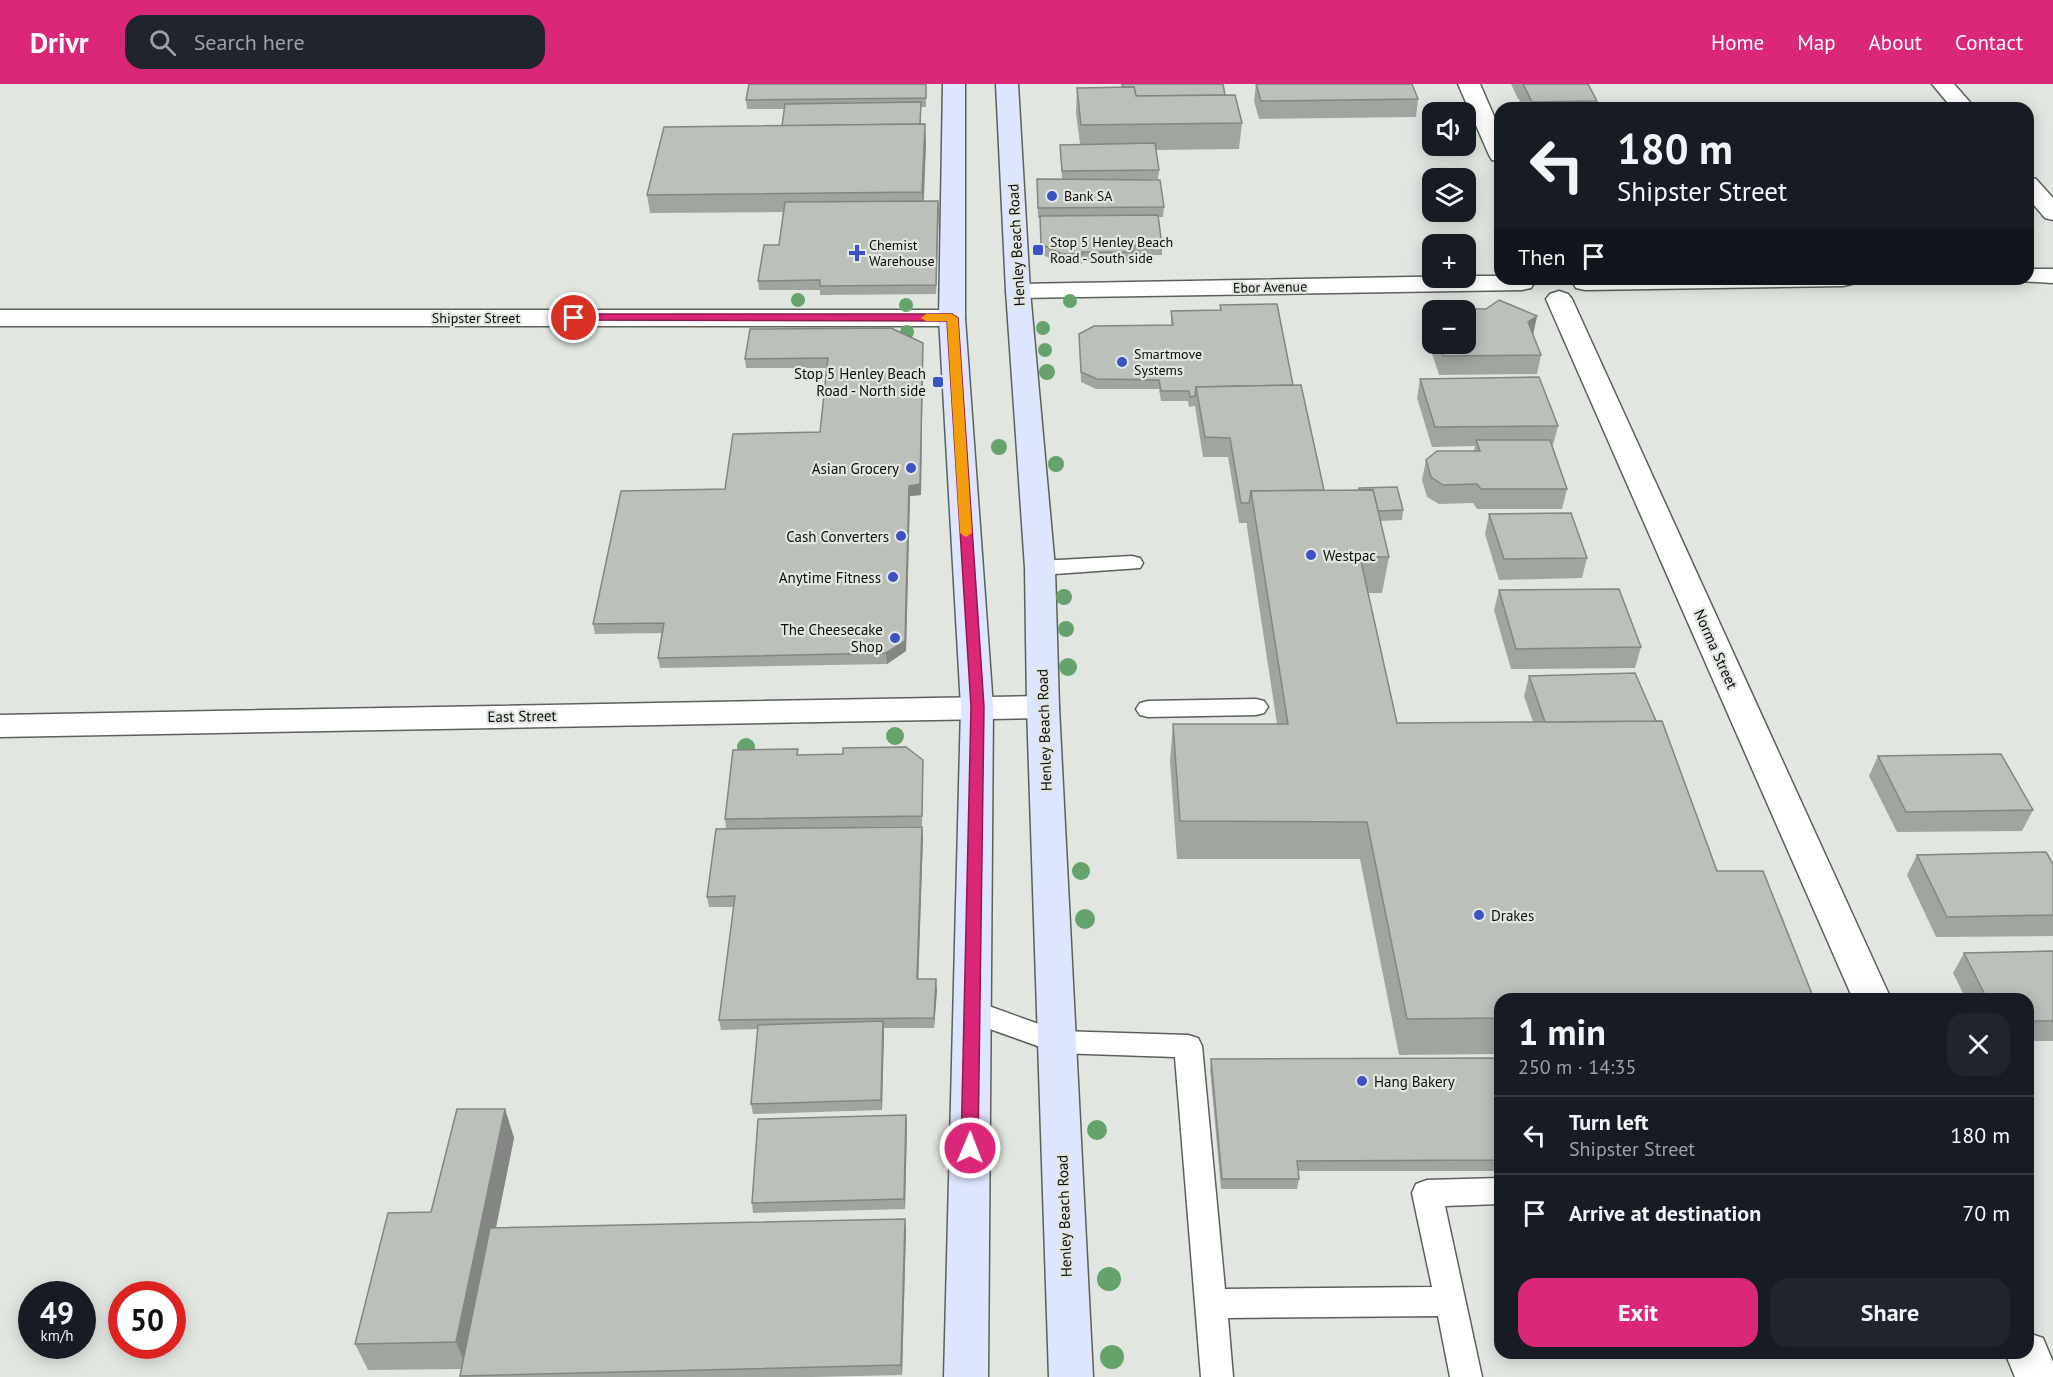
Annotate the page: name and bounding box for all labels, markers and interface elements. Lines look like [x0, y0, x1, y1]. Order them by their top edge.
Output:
search box [125, 15, 545, 69]
text: Drivr [30, 24, 89, 61]
icon: search [146, 26, 179, 59]
text: Search here [194, 28, 305, 56]
text: Home [1711, 29, 1764, 56]
text: Map [1797, 29, 1836, 56]
text: About [1869, 29, 1922, 56]
text: Contact [1955, 29, 2023, 56]
map controls [1422, 102, 1476, 354]
button: sound [1422, 102, 1476, 156]
text: 180 m [1617, 121, 1733, 176]
icon: left [1518, 126, 1596, 204]
button: layers [1422, 168, 1476, 222]
text: Shipster Street [1617, 174, 1787, 208]
street label: Henley Beach Road [1003, 183, 1029, 307]
place label: Bank SA [1064, 187, 1113, 205]
marker: Bank SA [1045, 189, 1059, 203]
place label: Stop 5 Henley Beach Road - South side [1050, 233, 1173, 267]
button: + [1422, 234, 1476, 288]
place label: Chemist Warehouse [869, 236, 935, 270]
icon: arrive [1577, 240, 1610, 273]
marker: Stop 5 Henley Beach Road - South side [1031, 243, 1045, 257]
text: Then [1518, 243, 1565, 271]
marker: Chemist Warehouse [850, 246, 864, 260]
street label: Ebor Avenue [1233, 277, 1307, 297]
pin [548, 292, 599, 343]
button: − [1422, 300, 1476, 354]
icon: arrive [557, 301, 590, 334]
street label: Shipster Street [432, 309, 520, 327]
place label: Smartmove Systems [1134, 345, 1202, 379]
marker: Smartmove Systems [1115, 355, 1129, 369]
place label: Stop 5 Henley Beach Road - North side [794, 364, 926, 400]
marker: Stop 5 Henley Beach Road - North side [931, 375, 945, 389]
place label: Asian Grocery [812, 459, 899, 478]
marker: Asian Grocery [904, 461, 918, 475]
place label: Cash Converters [786, 527, 889, 546]
marker: Cash Converters [894, 529, 908, 543]
place label: Westpac [1323, 546, 1376, 565]
marker: Westpac [1304, 548, 1318, 562]
place label: Anytime Fitness [779, 568, 881, 587]
marker: Anytime Fitness [886, 570, 900, 584]
street label: Norma Street [1690, 606, 1742, 692]
place label: The Cheesecake Shop [780, 620, 883, 656]
marker: The Cheesecake Shop [888, 631, 902, 645]
street label: Henley Beach Road [1032, 668, 1056, 792]
street label: East Street [487, 706, 557, 726]
place label: Drakes [1491, 906, 1534, 925]
marker: Drakes [1472, 908, 1486, 922]
text: 1 min [1518, 1008, 1606, 1055]
button: close [1947, 1013, 2010, 1076]
text: 250 m · 14:35 [1518, 1054, 1636, 1080]
place label: Hang Bakery [1374, 1072, 1455, 1091]
marker: Hang Bakery [1355, 1074, 1369, 1088]
text: Turn left [1569, 1108, 1649, 1136]
position arrow [938, 1116, 1002, 1180]
icon: left [1518, 1119, 1551, 1152]
text: 180 m [1950, 1121, 2010, 1149]
text: Shipster Street [1569, 1136, 1695, 1162]
street label: Henley Beach Road [1052, 1154, 1076, 1278]
icon: arrive [1518, 1197, 1551, 1230]
text: Arrive at destination [1569, 1199, 1761, 1227]
text: 70 m [1962, 1199, 2010, 1227]
button: Exit [1518, 1278, 1758, 1347]
button: Share [1770, 1278, 2010, 1347]
speed limit sign: 50 [108, 1281, 186, 1359]
text: 49 [40, 1293, 74, 1332]
text: km/h [41, 1326, 73, 1345]

